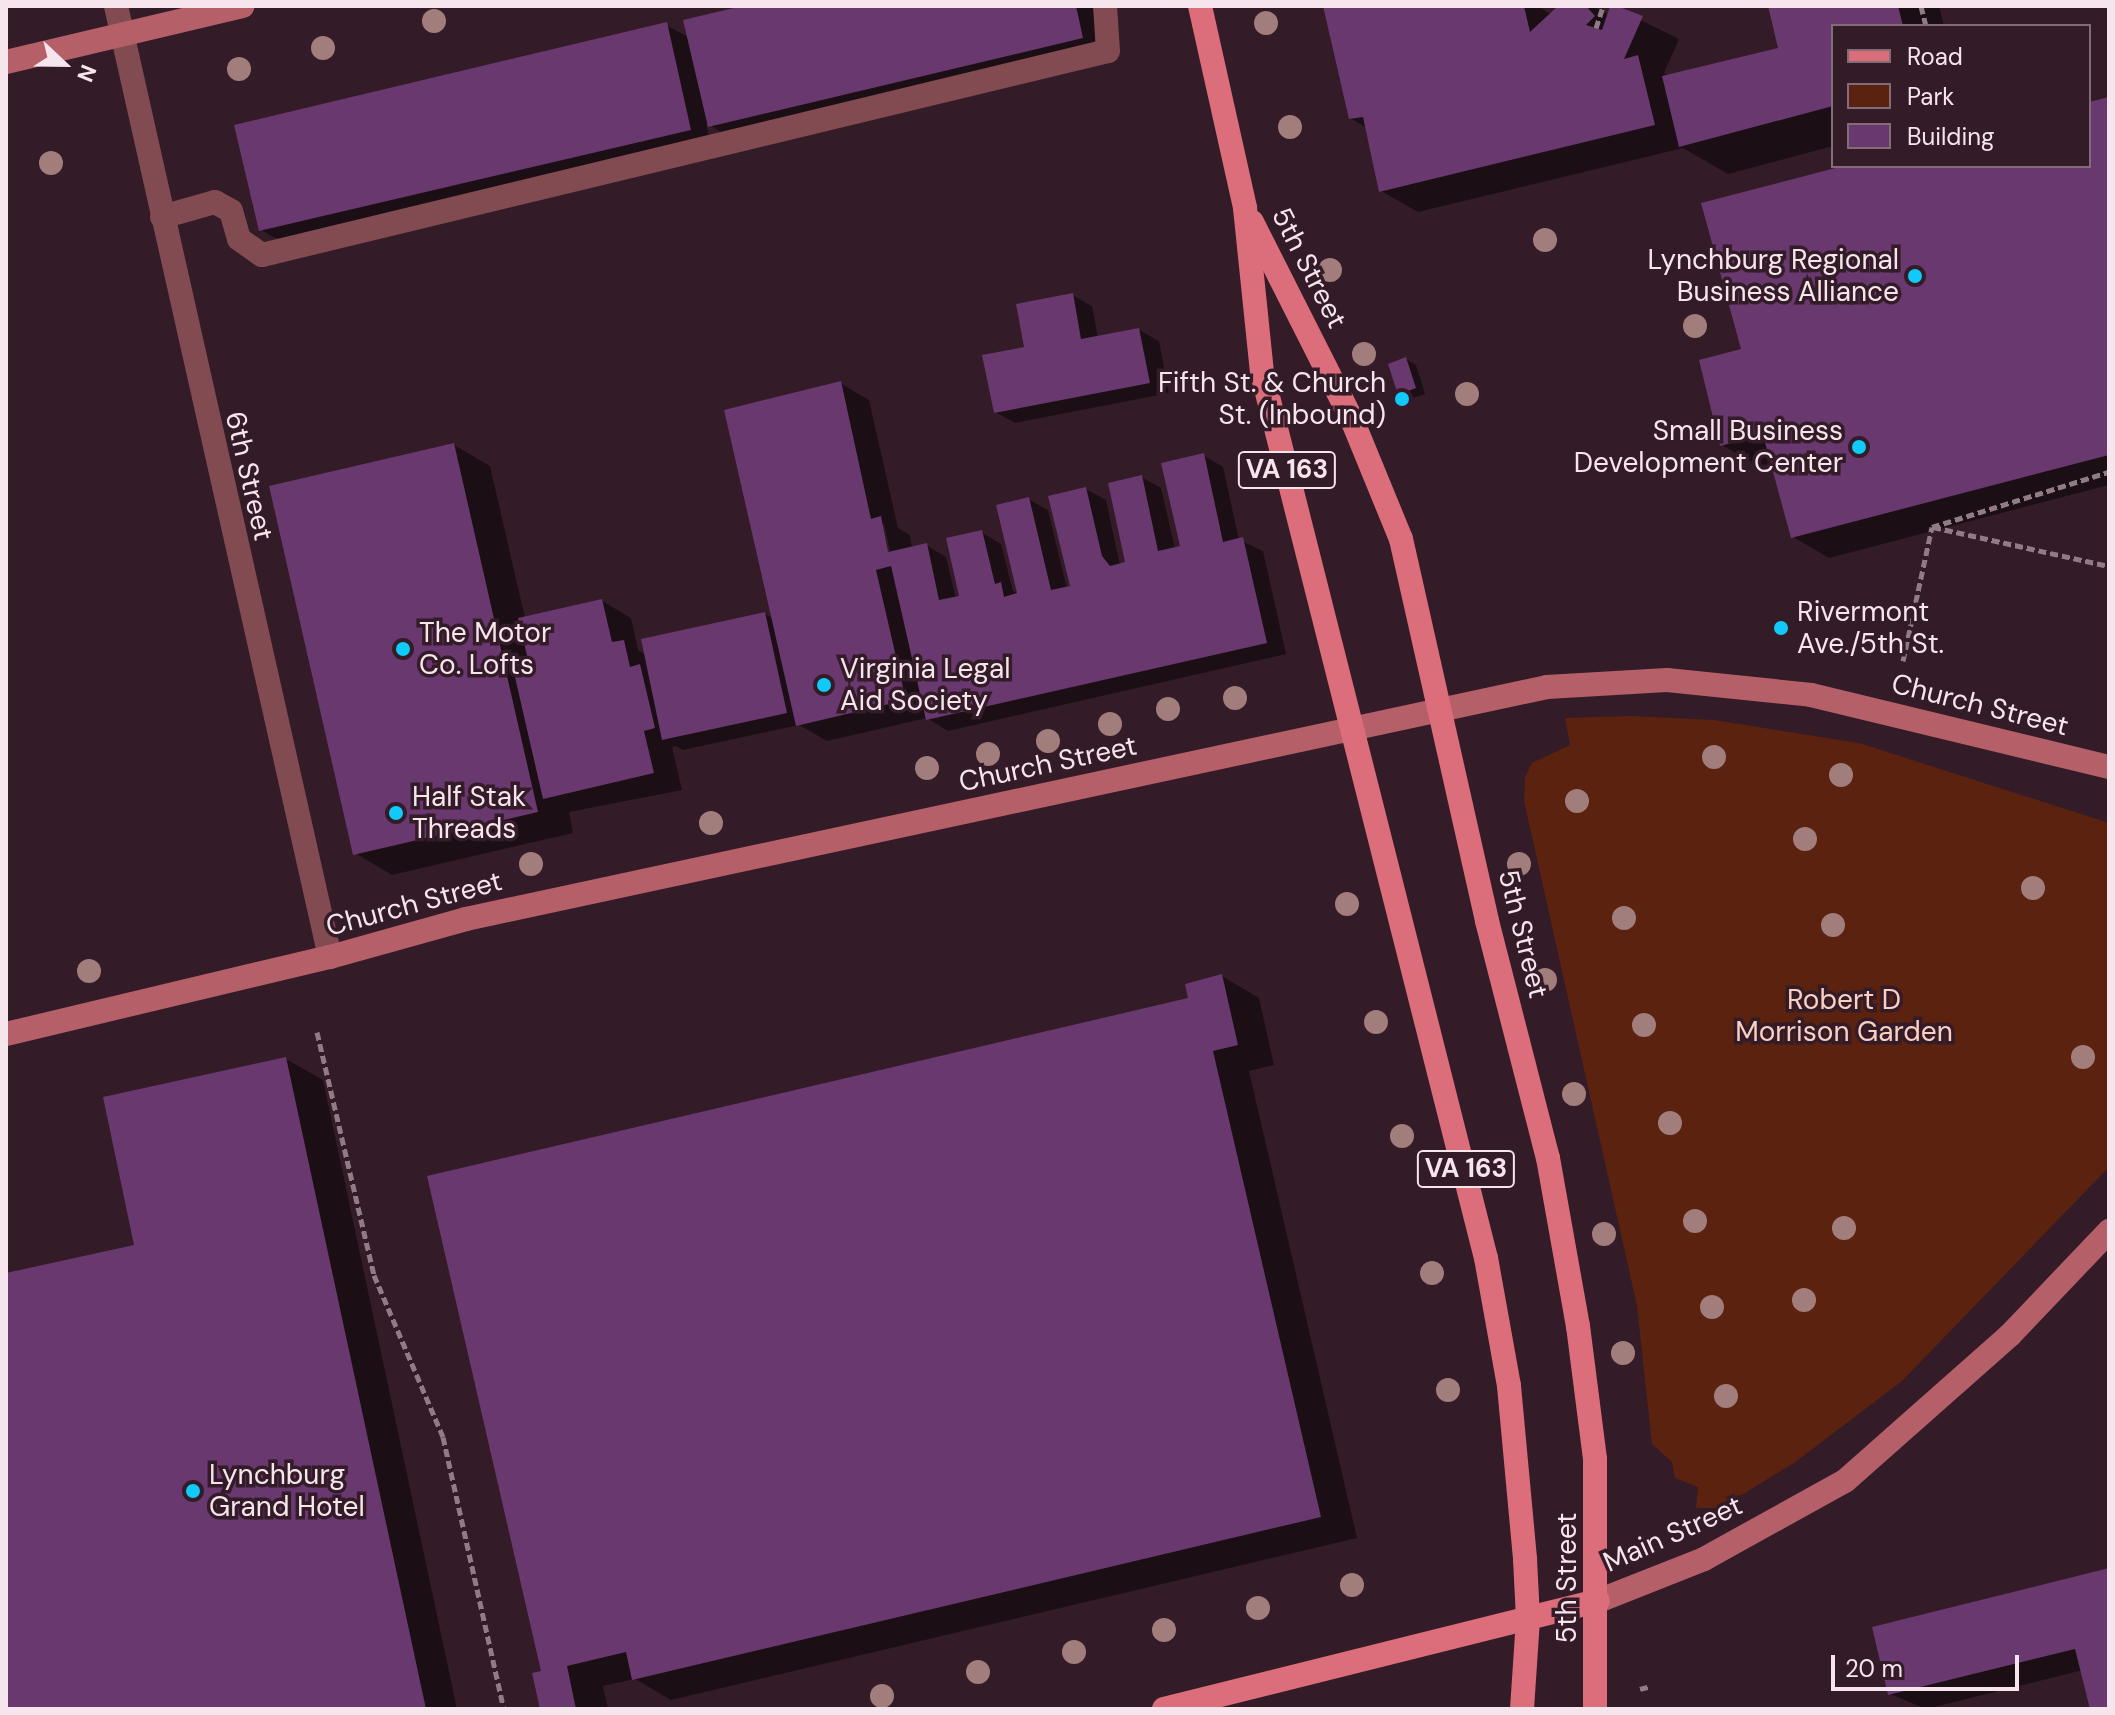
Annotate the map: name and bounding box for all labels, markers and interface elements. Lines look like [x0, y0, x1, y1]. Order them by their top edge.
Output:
north arrow [24, 24, 104, 104]
legend [1831, 24, 2091, 168]
text: Road [1907, 41, 1963, 72]
text: N [70, 60, 103, 86]
text: Park [1907, 81, 1954, 112]
text: Building [1907, 121, 1994, 152]
street label: 5th Street [1264, 202, 1354, 334]
place label: Lynchburg Regional Business Alliance [1647, 243, 1899, 309]
marker: Lynchburg Regional Business Alliance [1906, 267, 1924, 285]
place label: Fifth St. & Church St. (Inbound) [1158, 366, 1386, 432]
marker: Fifth St. & Church St. (Inbound) [1393, 390, 1411, 408]
street label: 6th Street [218, 408, 280, 544]
place label: Small Business Development Center [1574, 414, 1843, 480]
marker: Small Business Development Center [1850, 438, 1868, 456]
road number: VA 163 [1237, 448, 1337, 492]
place label: Rivermont Ave./5th St. [1797, 595, 1944, 661]
place label: The Motor Co. Lofts [419, 616, 551, 682]
marker: Rivermont Ave./5th St. [1772, 619, 1790, 637]
marker: The Motor Co. Lofts [394, 640, 412, 658]
place label: Virginia Legal Aid Society [840, 652, 1010, 718]
street label: Church Street [1888, 667, 2072, 743]
marker: Virginia Legal Aid Society [815, 676, 833, 694]
street label: Church Street [956, 729, 1140, 799]
place label: Half Stak Threads [412, 780, 526, 846]
marker: Half Stak Threads [387, 804, 405, 822]
street label: Church Street [322, 864, 506, 944]
street label: 5th Street [1491, 866, 1555, 1002]
park label: Robert D Morrison Garden [1735, 983, 1953, 1049]
road number: VA 163 [1416, 1147, 1516, 1191]
place label: Lynchburg Grand Hotel [209, 1458, 365, 1524]
marker: Lynchburg Grand Hotel [184, 1482, 202, 1500]
street label: Main Street [1598, 1488, 1748, 1580]
street label: 5th Street [1550, 1513, 1584, 1643]
scale bar [1835, 1639, 2023, 1689]
text: 20 m [1845, 1653, 1903, 1684]

